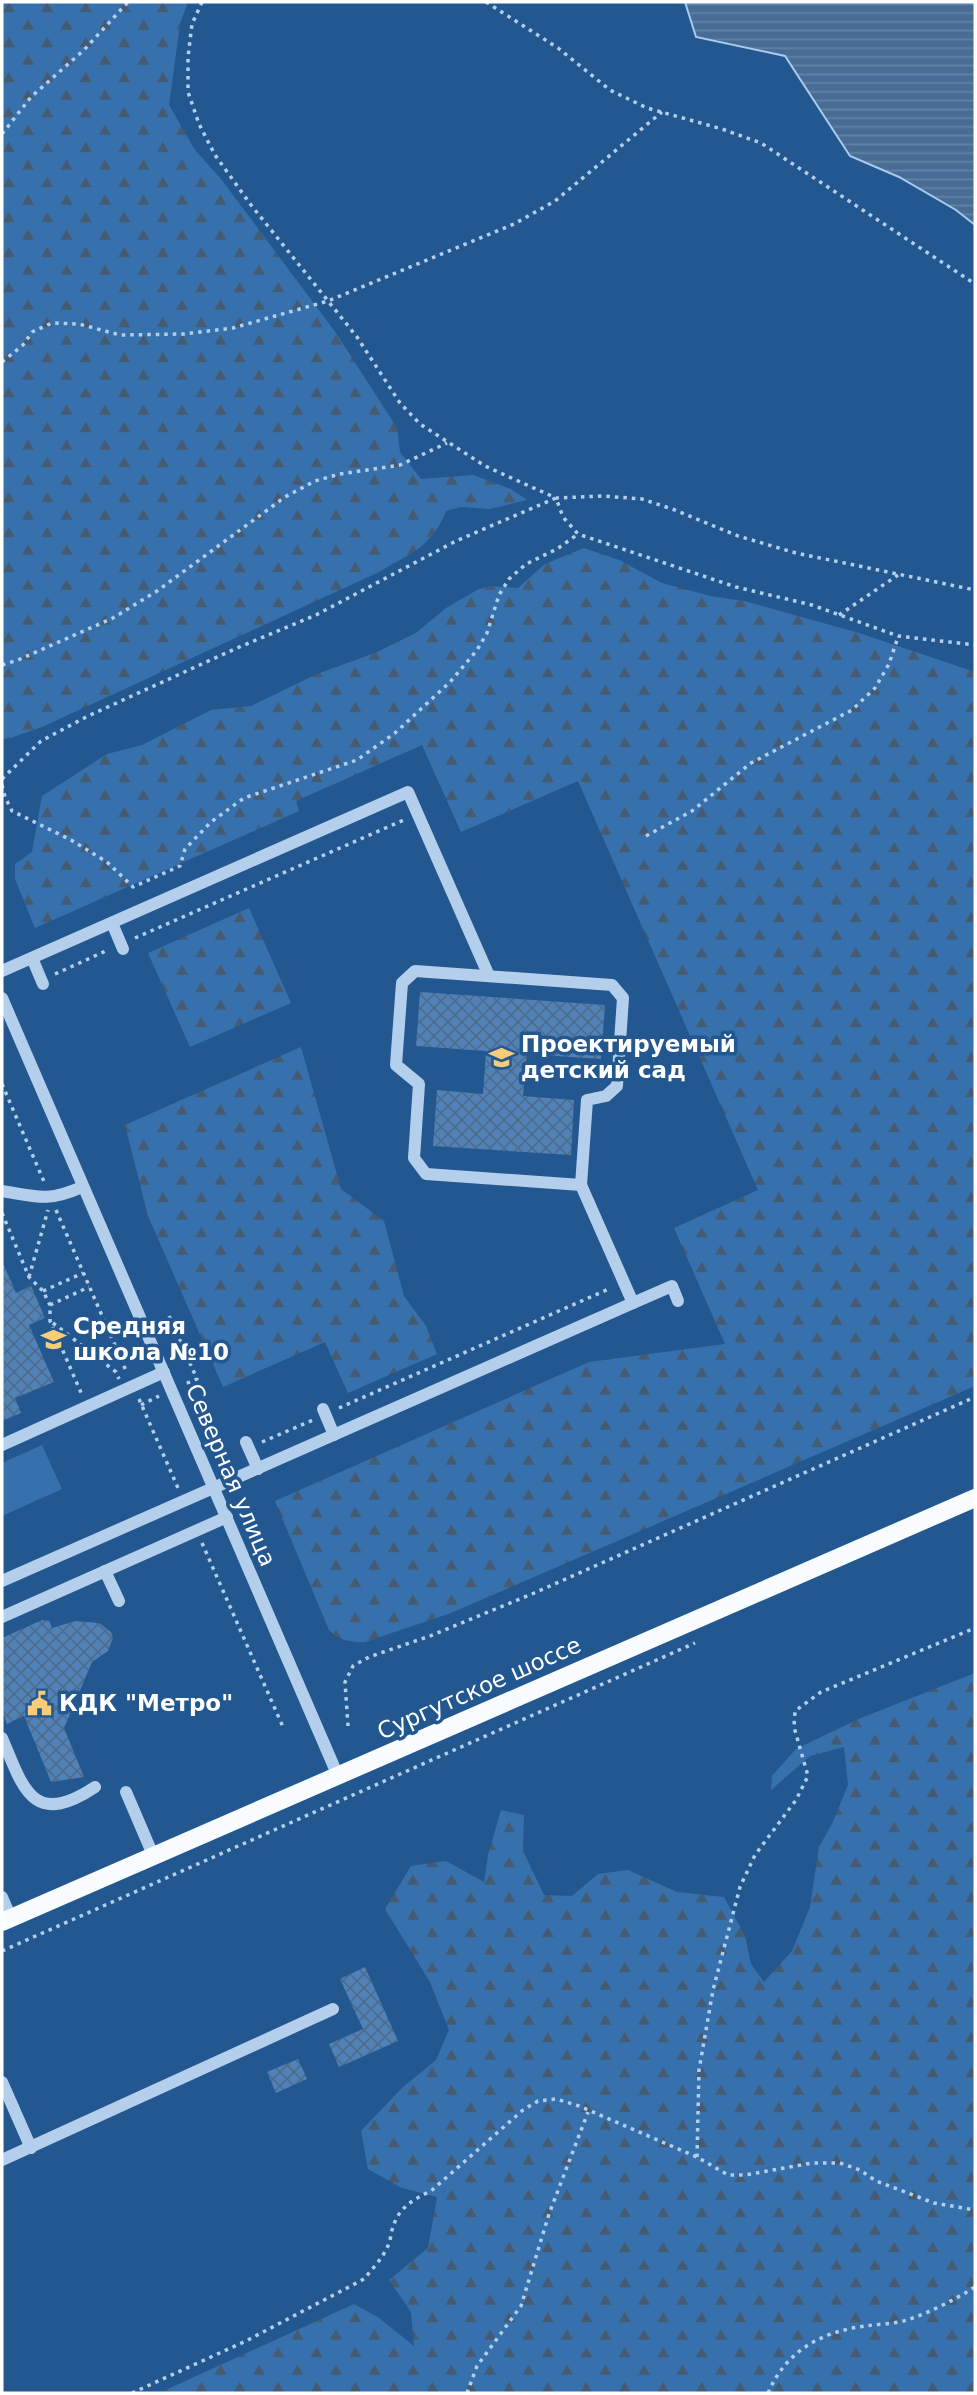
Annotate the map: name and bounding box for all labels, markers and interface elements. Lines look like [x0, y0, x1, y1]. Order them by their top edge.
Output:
place label: Проектируемый детский сад [521, 1031, 736, 1083]
school or university icon: Проектируемый детский сад [487, 1043, 515, 1071]
place label: Средняя школа №10 [73, 1313, 229, 1365]
school or university icon: Средняя школа №10 [39, 1325, 67, 1353]
street label: Северная улица [181, 1380, 281, 1570]
street label: Сургутское шоссе [373, 1631, 585, 1745]
public building icon: КДК "Метро" [25, 1689, 53, 1717]
place label: КДК "Метро" [59, 1690, 233, 1716]

